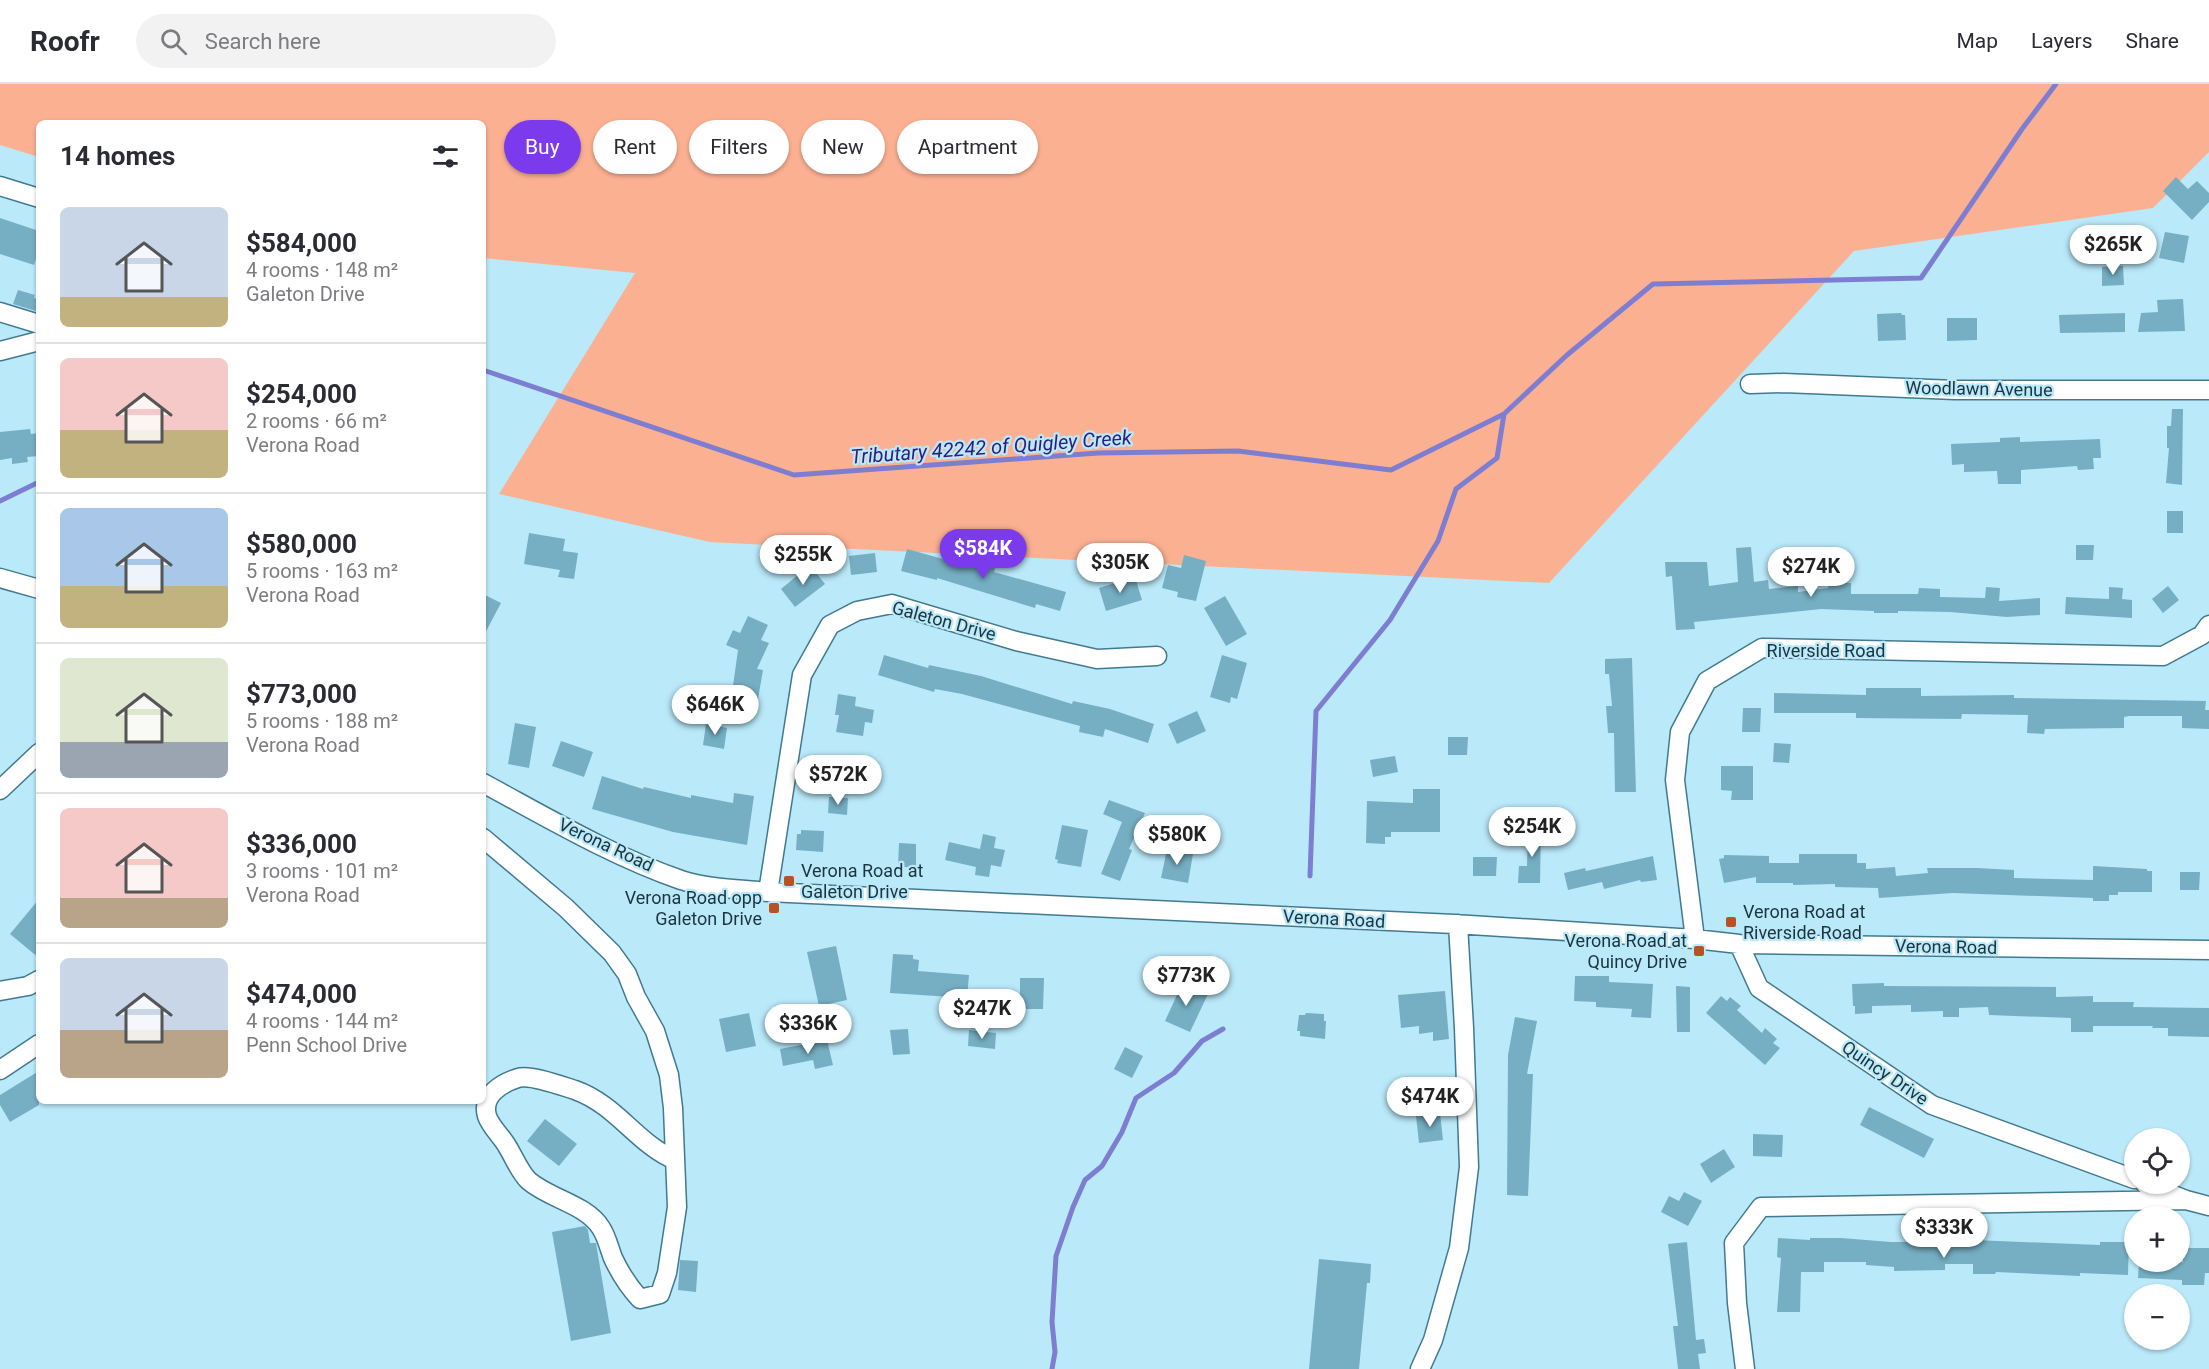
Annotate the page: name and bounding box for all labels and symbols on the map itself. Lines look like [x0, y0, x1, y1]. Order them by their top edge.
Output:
pin: $265K [2071, 225, 2155, 276]
street label: Woodlawn Avenue [1905, 377, 2053, 400]
water label: Tributary 42242 of Quigley Creek [850, 425, 1133, 469]
pin: $584K [941, 529, 1025, 580]
pin: $255K [761, 535, 845, 586]
pin: $305K [1078, 543, 1162, 594]
pin: $274K [1769, 547, 1853, 598]
street label: Galeton Drive [890, 597, 998, 644]
street label: Riverside Road [1767, 640, 1885, 661]
pin: $646K [673, 685, 757, 736]
pin: $572K [796, 755, 880, 806]
pin: $254K [1490, 807, 1574, 858]
street label: Verona Road [555, 813, 657, 876]
pin: $580K [1135, 815, 1219, 866]
place label: Verona Road at Galeton Drive [801, 860, 924, 902]
marker: Verona Road at Galeton Drive [782, 874, 796, 888]
place label: Verona Road opp Galeton Drive [625, 887, 762, 929]
marker: Verona Road opp Galeton Drive [767, 901, 781, 915]
place label: Verona Road at Riverside Road [1743, 901, 1866, 943]
street label: Verona Road [1282, 905, 1386, 932]
marker: Verona Road at Riverside Road [1724, 915, 1738, 929]
place label: Verona Road at Quincy Drive [1565, 930, 1687, 972]
street label: Verona Road [1895, 935, 1997, 958]
marker: Verona Road at Quincy Drive [1692, 944, 1706, 958]
pin: $773K [1144, 956, 1228, 1007]
pin: $247K [940, 989, 1024, 1040]
pin: $336K [766, 1004, 850, 1055]
street label: Quincy Drive [1838, 1036, 1932, 1109]
pin: $474K [1388, 1077, 1472, 1128]
pin: $333K [1902, 1208, 1986, 1259]

